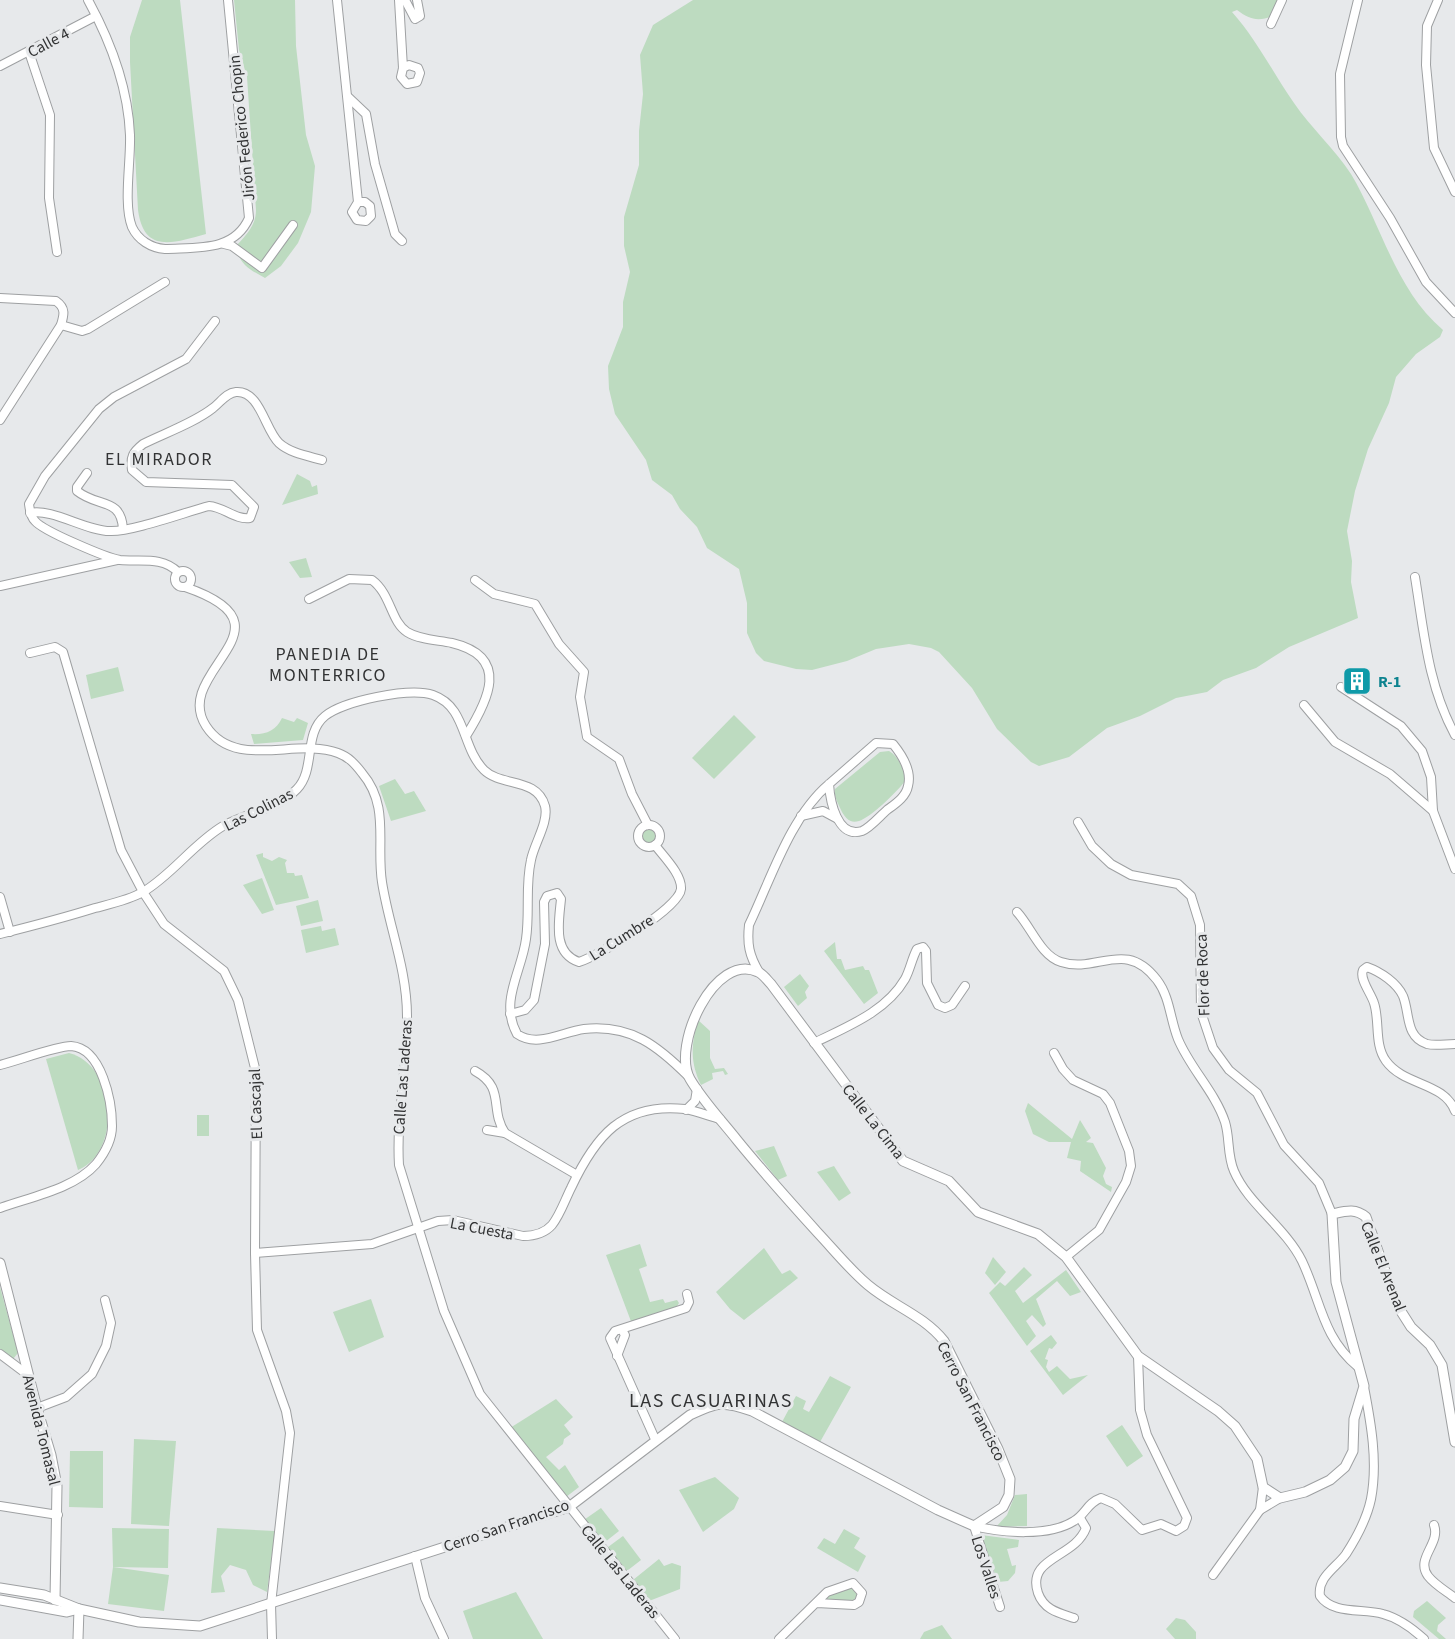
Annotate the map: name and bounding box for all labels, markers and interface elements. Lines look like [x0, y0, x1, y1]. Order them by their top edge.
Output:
street label: Calle 4 [24, 23, 73, 63]
street label: Jirón Federico Chopin [223, 54, 261, 202]
district label: EL MIRADOR [105, 447, 213, 472]
district label: PANEDIA DE MONTERRICO [269, 642, 387, 688]
building icon: R-1 [1341, 665, 1373, 697]
place label: R-1 [1378, 671, 1401, 693]
street label: Las Colinas [220, 783, 297, 837]
street label: La Cumbre [585, 909, 658, 966]
street label: Flor de Roca [1191, 933, 1215, 1016]
street label: Calle Las Laderas [388, 1019, 418, 1135]
street label: El Cascajal [244, 1068, 268, 1140]
street label: Calle La Cima [837, 1079, 910, 1164]
street label: La Cuesta [448, 1212, 515, 1246]
street label: Calle El Arenal [1355, 1218, 1411, 1315]
street label: Cerro San Francisco [931, 1338, 1011, 1465]
street label: Avenida Tomasal [17, 1373, 65, 1488]
district label: LAS CASUARINAS [629, 1387, 793, 1415]
street label: Cerro San Francisco [441, 1494, 572, 1558]
street label: Calle Las Laderas [576, 1520, 665, 1623]
street label: Los Valles [966, 1533, 1007, 1602]

